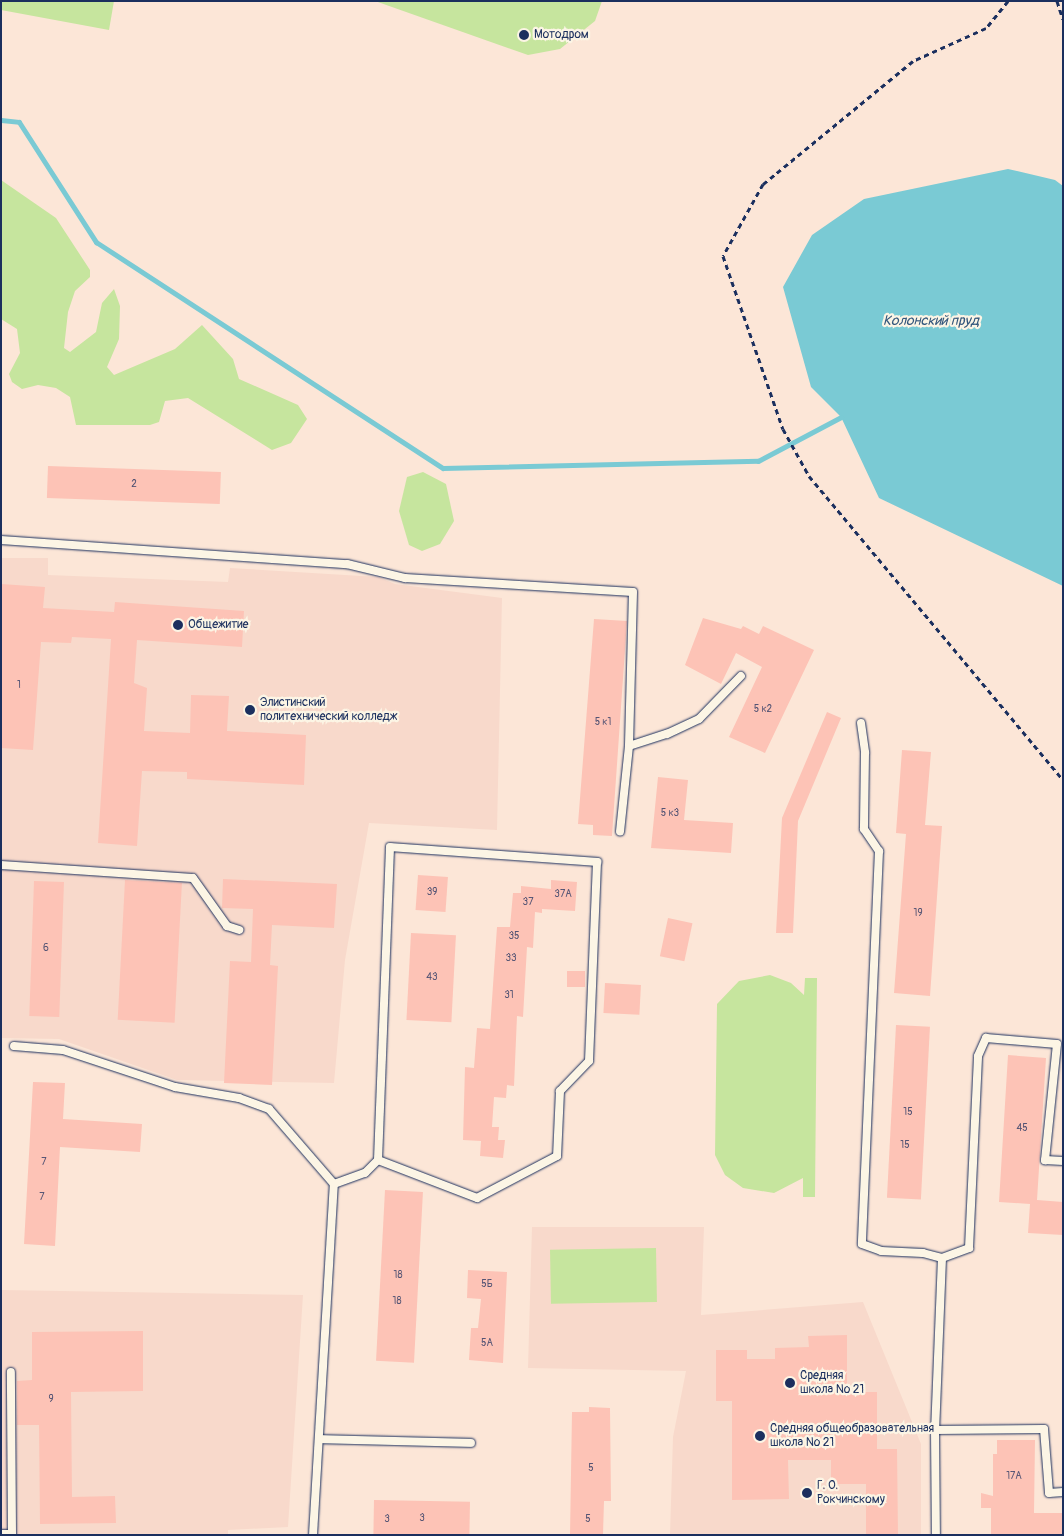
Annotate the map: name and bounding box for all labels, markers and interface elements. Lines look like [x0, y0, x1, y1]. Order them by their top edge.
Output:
place label: Мотодром [534, 28, 589, 42]
marker: Мотодром [518, 29, 530, 41]
water label: Колонский пруд [883, 313, 979, 329]
house number: 2 [131, 479, 137, 491]
place label: Общежитие [188, 618, 248, 632]
marker: Общежитие [172, 619, 184, 631]
house number: 1 [17, 680, 21, 692]
place label: Элистинский политехнический колледж [260, 696, 397, 724]
marker: Элистинский политехнический колледж [244, 704, 256, 716]
house number: 5 к2 [754, 704, 772, 716]
house number: 5 к1 [595, 717, 611, 729]
house number: 5 к3 [661, 808, 679, 820]
house number: 39 [427, 887, 437, 899]
house number: 37А [554, 889, 572, 901]
house number: 37 [523, 897, 533, 909]
house number: 19 [913, 908, 923, 920]
house number: 35 [509, 931, 519, 943]
house number: 6 [43, 943, 49, 955]
house number: 33 [505, 953, 517, 965]
house number: 43 [426, 972, 438, 984]
house number: 31 [504, 990, 514, 1002]
house number: 15 [903, 1107, 913, 1119]
house number: 45 [1016, 1123, 1028, 1135]
house number: 15 [900, 1140, 910, 1152]
house number: 7 [41, 1157, 47, 1169]
house number: 7 [39, 1192, 45, 1204]
house number: 18 [394, 1270, 402, 1282]
house number: 5Б [481, 1279, 493, 1291]
house number: 18 [393, 1296, 401, 1308]
house number: 5А [481, 1338, 493, 1350]
place label: Средняя школа № 21 [800, 1369, 864, 1397]
marker: Средняя школа № 21 [784, 1377, 796, 1389]
house number: 9 [48, 1394, 54, 1406]
place label: Средняя общеобразовательная школа № 21 [770, 1422, 934, 1450]
marker: Средняя общеобразовательная школа № 21 [754, 1430, 766, 1442]
house number: 5 [588, 1463, 594, 1475]
house number: 17А [1006, 1471, 1022, 1483]
place label: Г. О. Рокчинскому [817, 1479, 885, 1507]
marker: Г. О. Рокчинскому [801, 1487, 813, 1499]
house number: 3 [419, 1513, 425, 1525]
house number: 3 [384, 1514, 390, 1526]
house number: 5 [585, 1514, 591, 1526]

